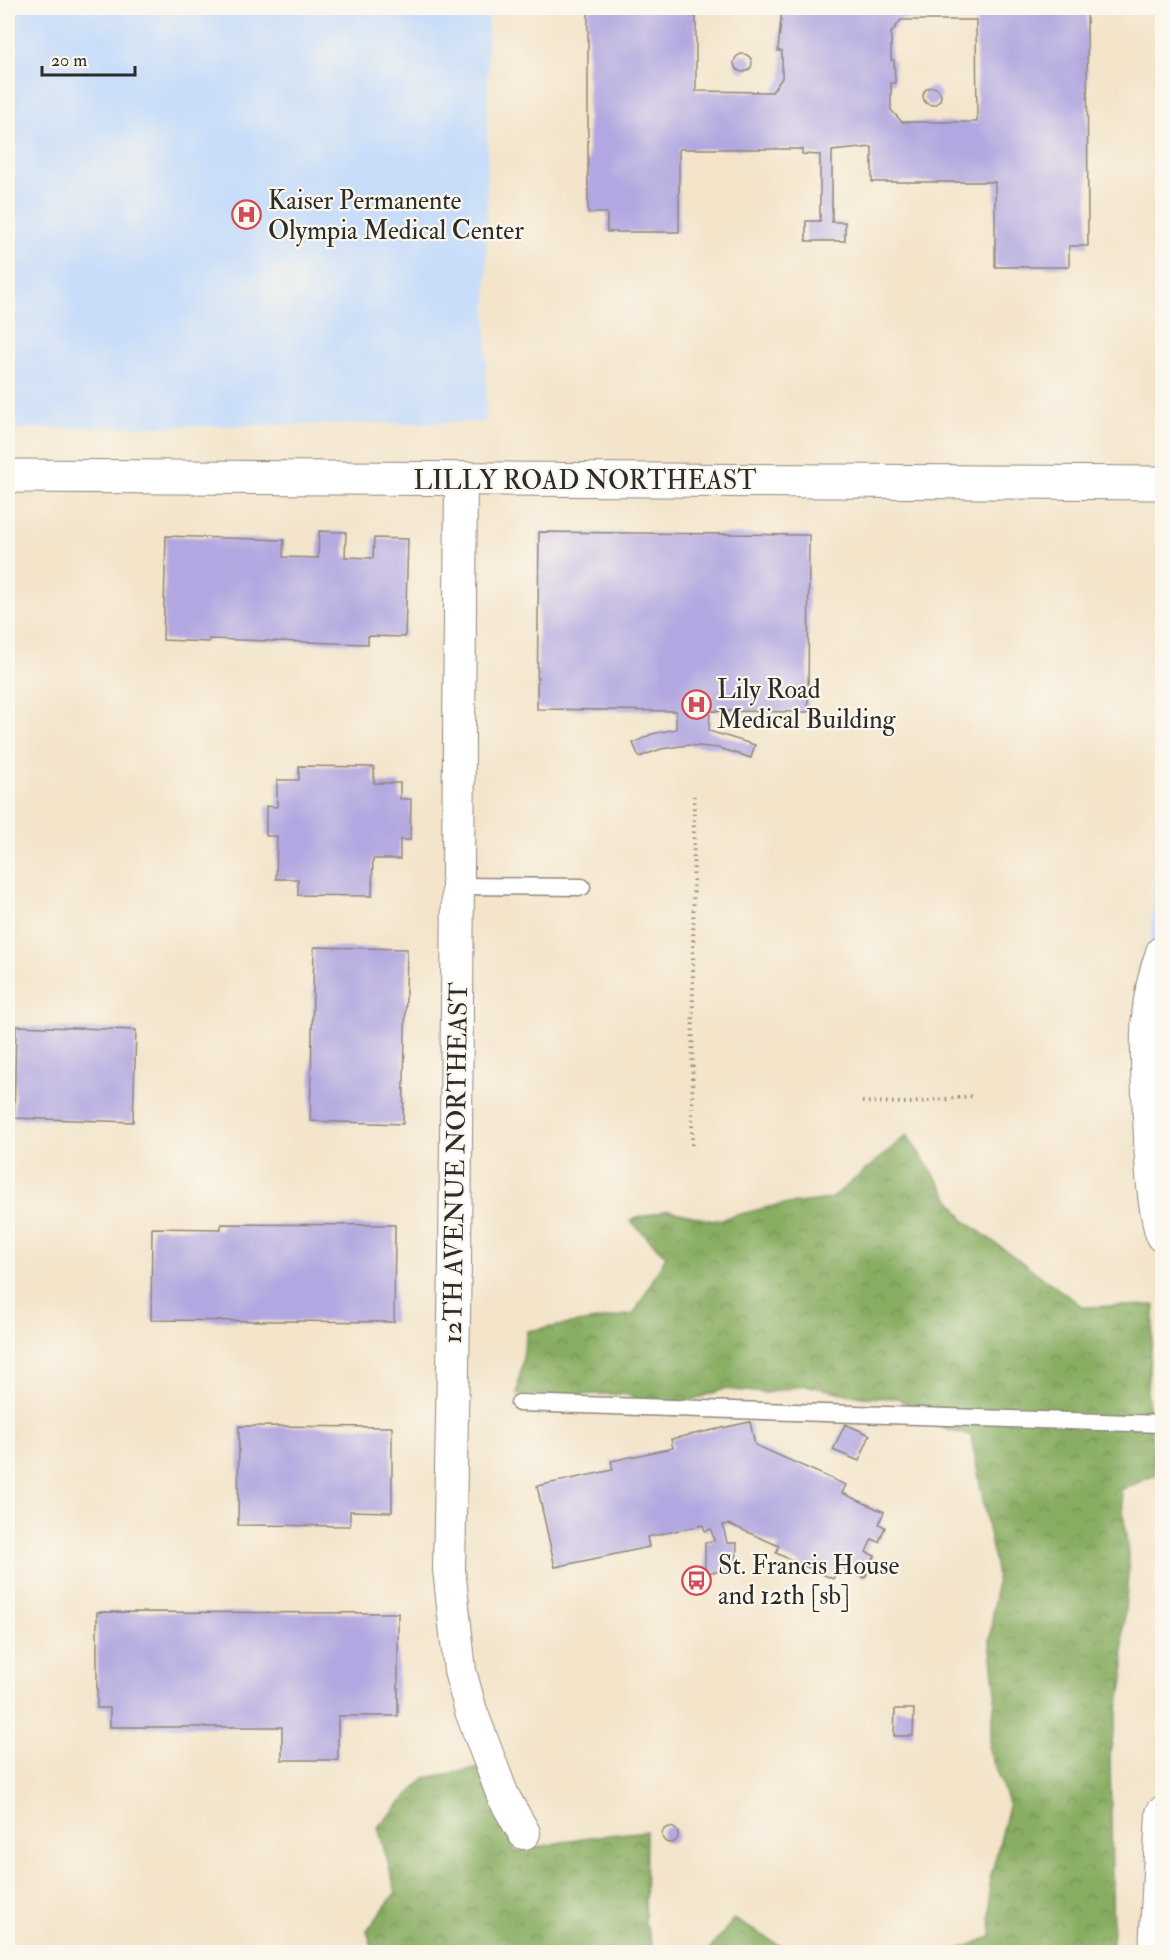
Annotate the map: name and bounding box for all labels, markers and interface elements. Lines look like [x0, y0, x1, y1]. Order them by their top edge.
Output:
scale bar [42, 39, 135, 77]
text: 20 m [51, 49, 87, 72]
place label: Kaiser Permanente Olympia Medical Center [268, 185, 524, 248]
hospital icon: Kaiser Permanente Olympia Medical Center [231, 199, 263, 231]
street label: LILLY ROAD NORTHEAST [413, 465, 757, 497]
place label: Lily Road Medical Building [717, 674, 897, 736]
hospital icon: Lily Road Medical Building [680, 688, 712, 720]
street label: 12TH AVENUE NORTHEAST [437, 982, 475, 1344]
place label: St. Francis House and 12th [sb] [718, 1550, 899, 1612]
bus stop icon: St. Francis House and 12th [sb] [681, 1564, 713, 1596]

